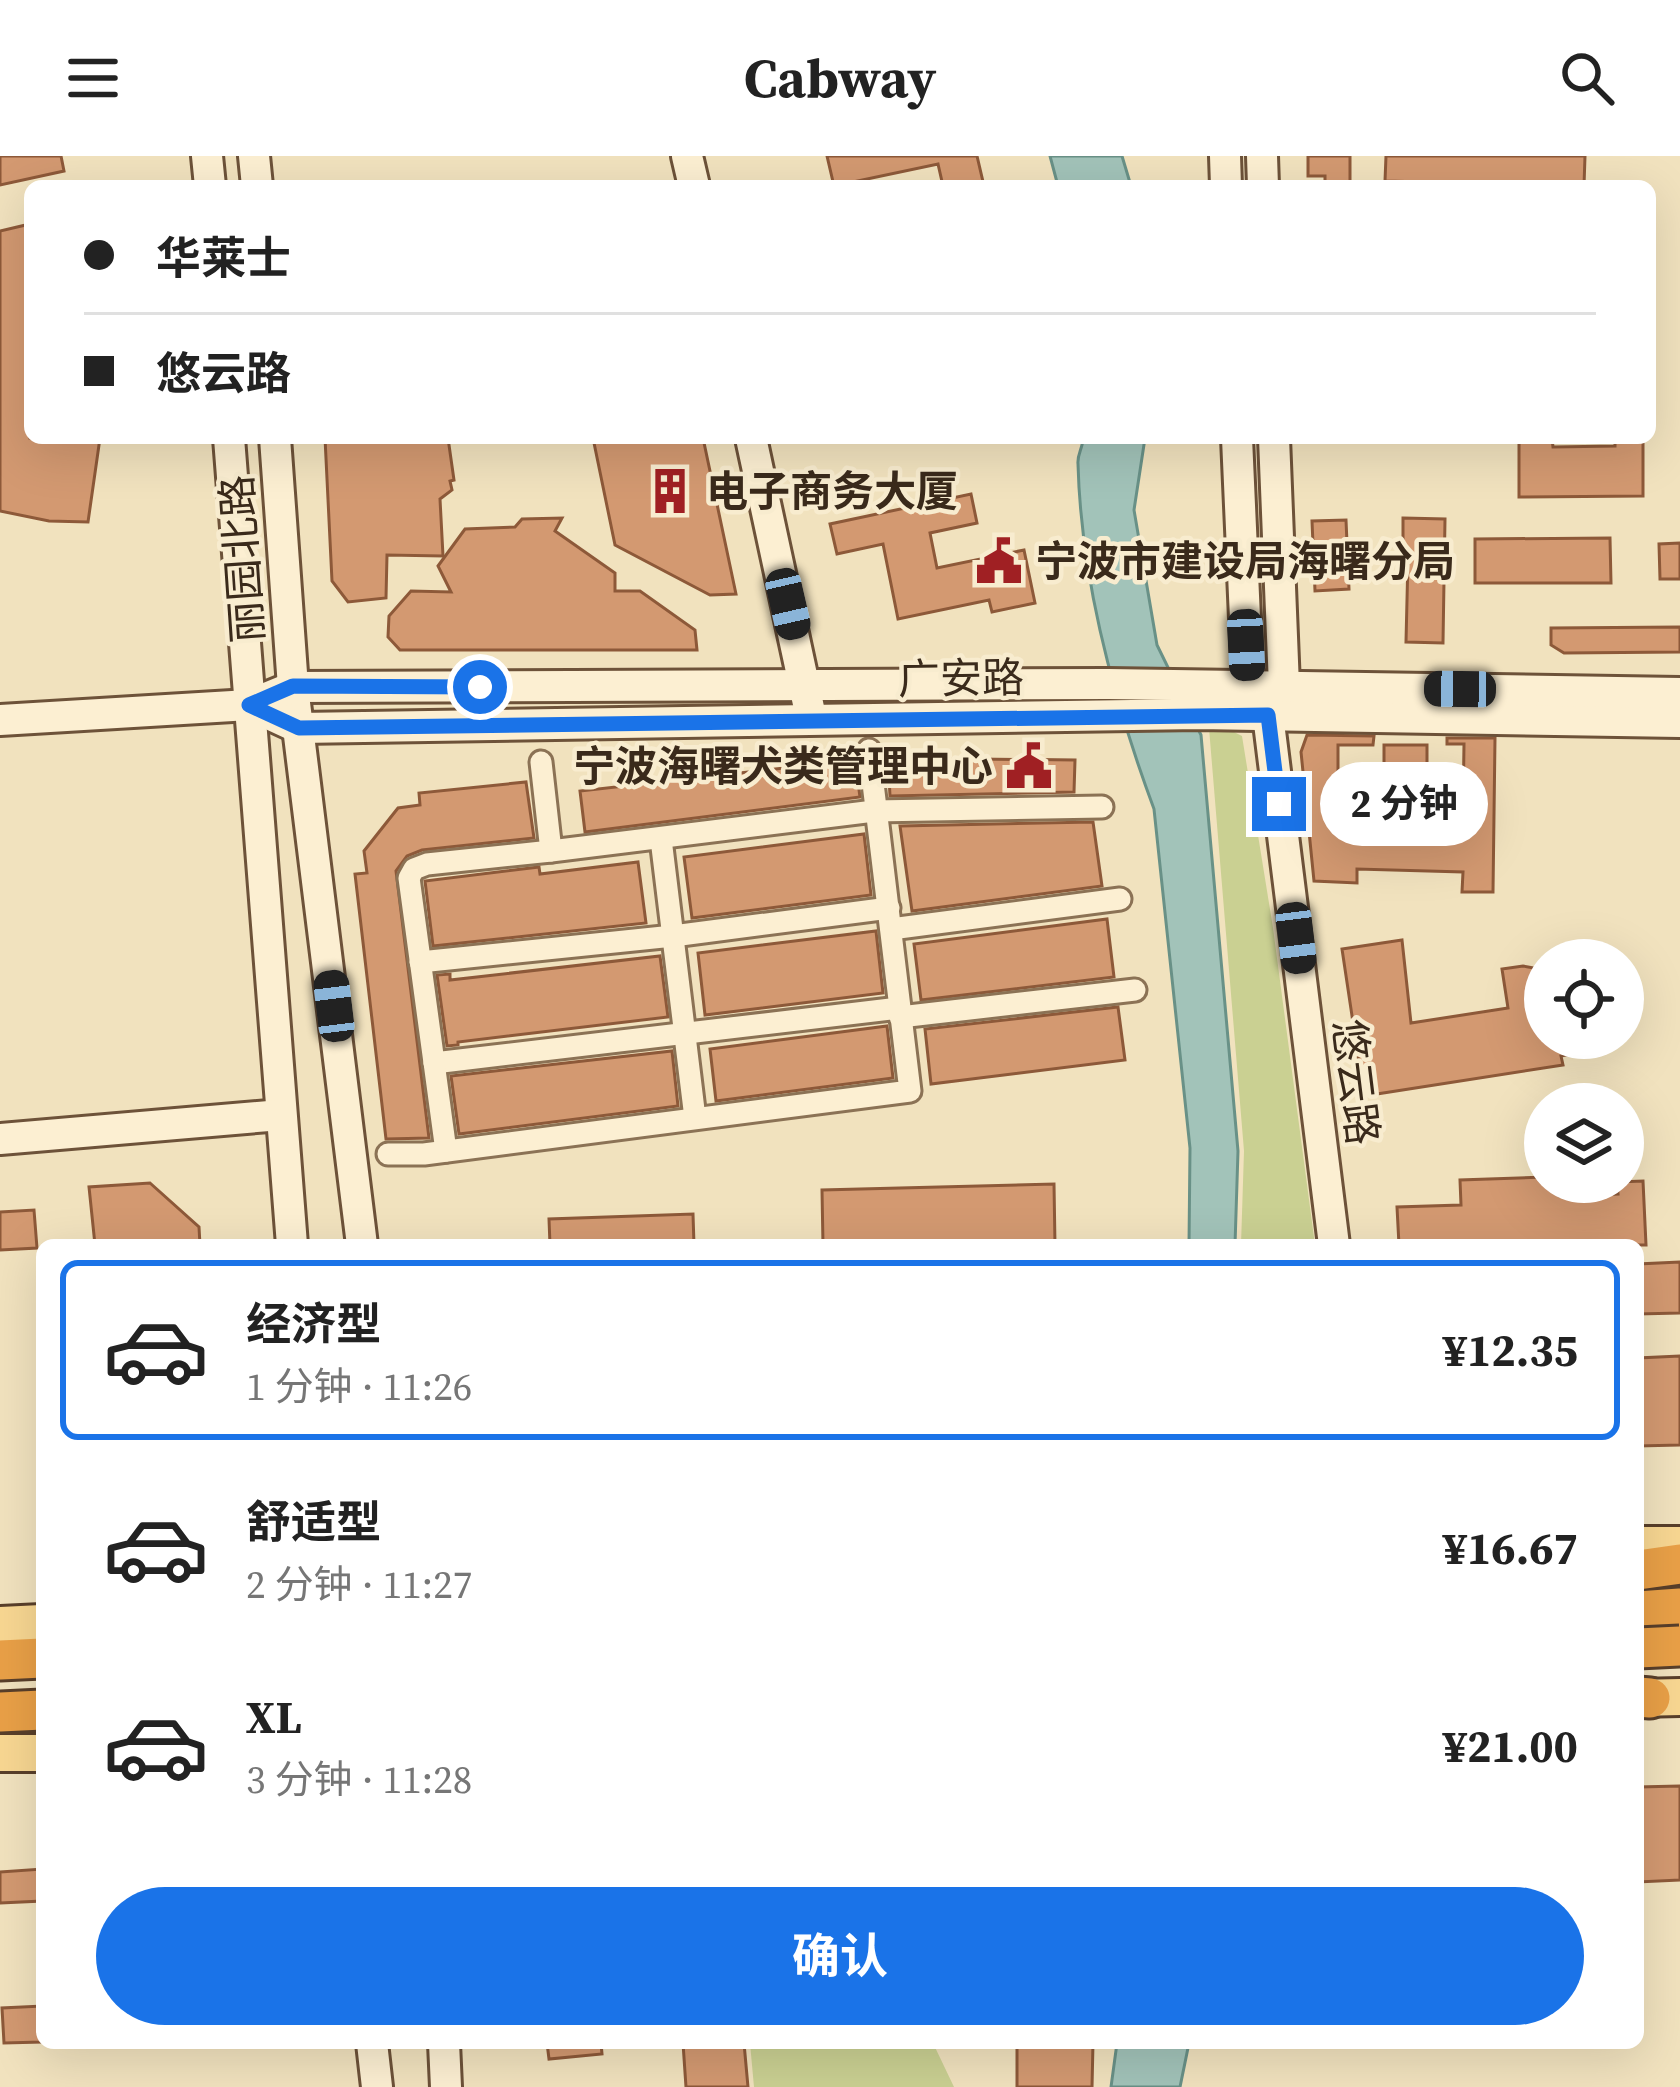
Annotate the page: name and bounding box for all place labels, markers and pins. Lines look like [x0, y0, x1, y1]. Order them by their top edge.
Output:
place label: 电子商务大厦 [706, 462, 958, 520]
building icon: 电子商务大厦 [645, 466, 695, 516]
place label: 宁波市建设局海曙分局 [1035, 532, 1455, 590]
public building icon: 宁波市建设局海曙分局 [974, 536, 1024, 586]
place label: 宁波海曙犬类管理中心 [573, 737, 993, 795]
public building icon: 宁波海曙犬类管理中心 [1004, 741, 1054, 791]

